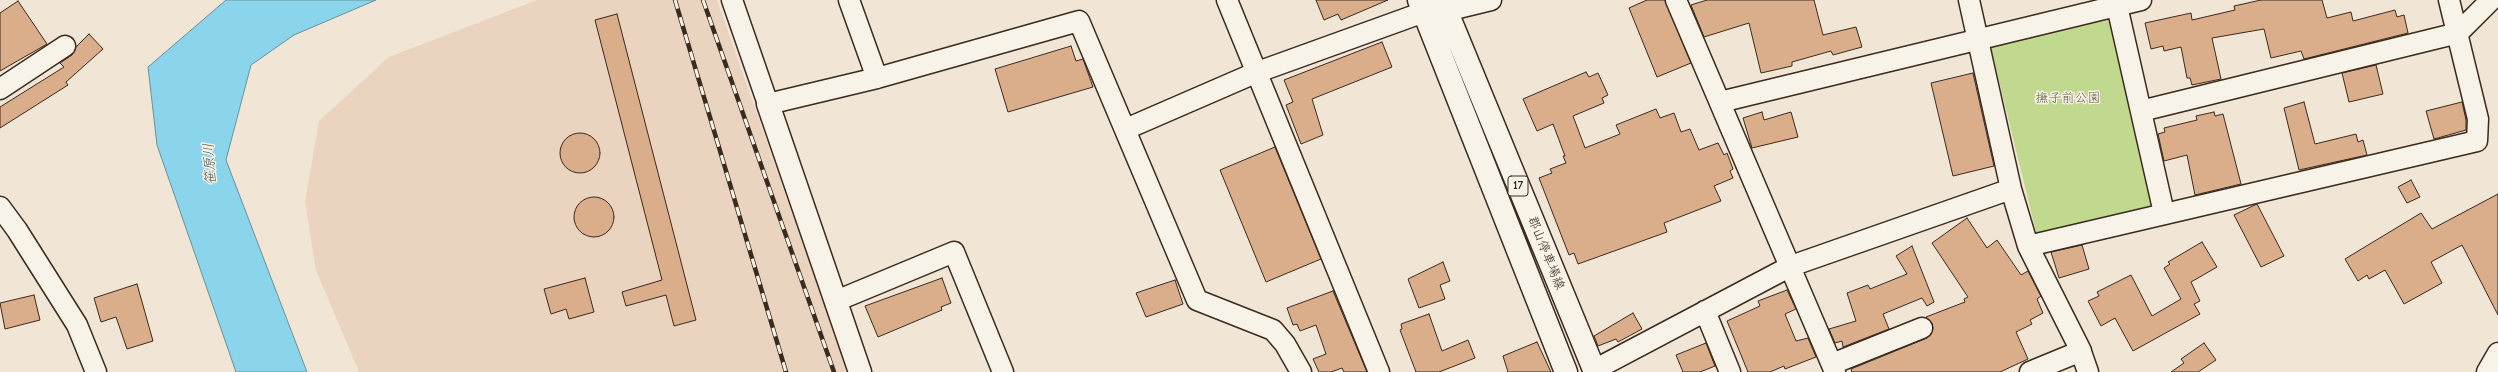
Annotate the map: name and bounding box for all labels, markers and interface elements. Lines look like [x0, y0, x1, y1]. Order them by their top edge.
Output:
park label: 撫子前公園 [2036, 90, 2100, 106]
water label: 笹原川 [200, 142, 220, 186]
road number: 17 [1508, 176, 1528, 196]
street label: 郡山停車場線 [1524, 214, 1568, 292]

